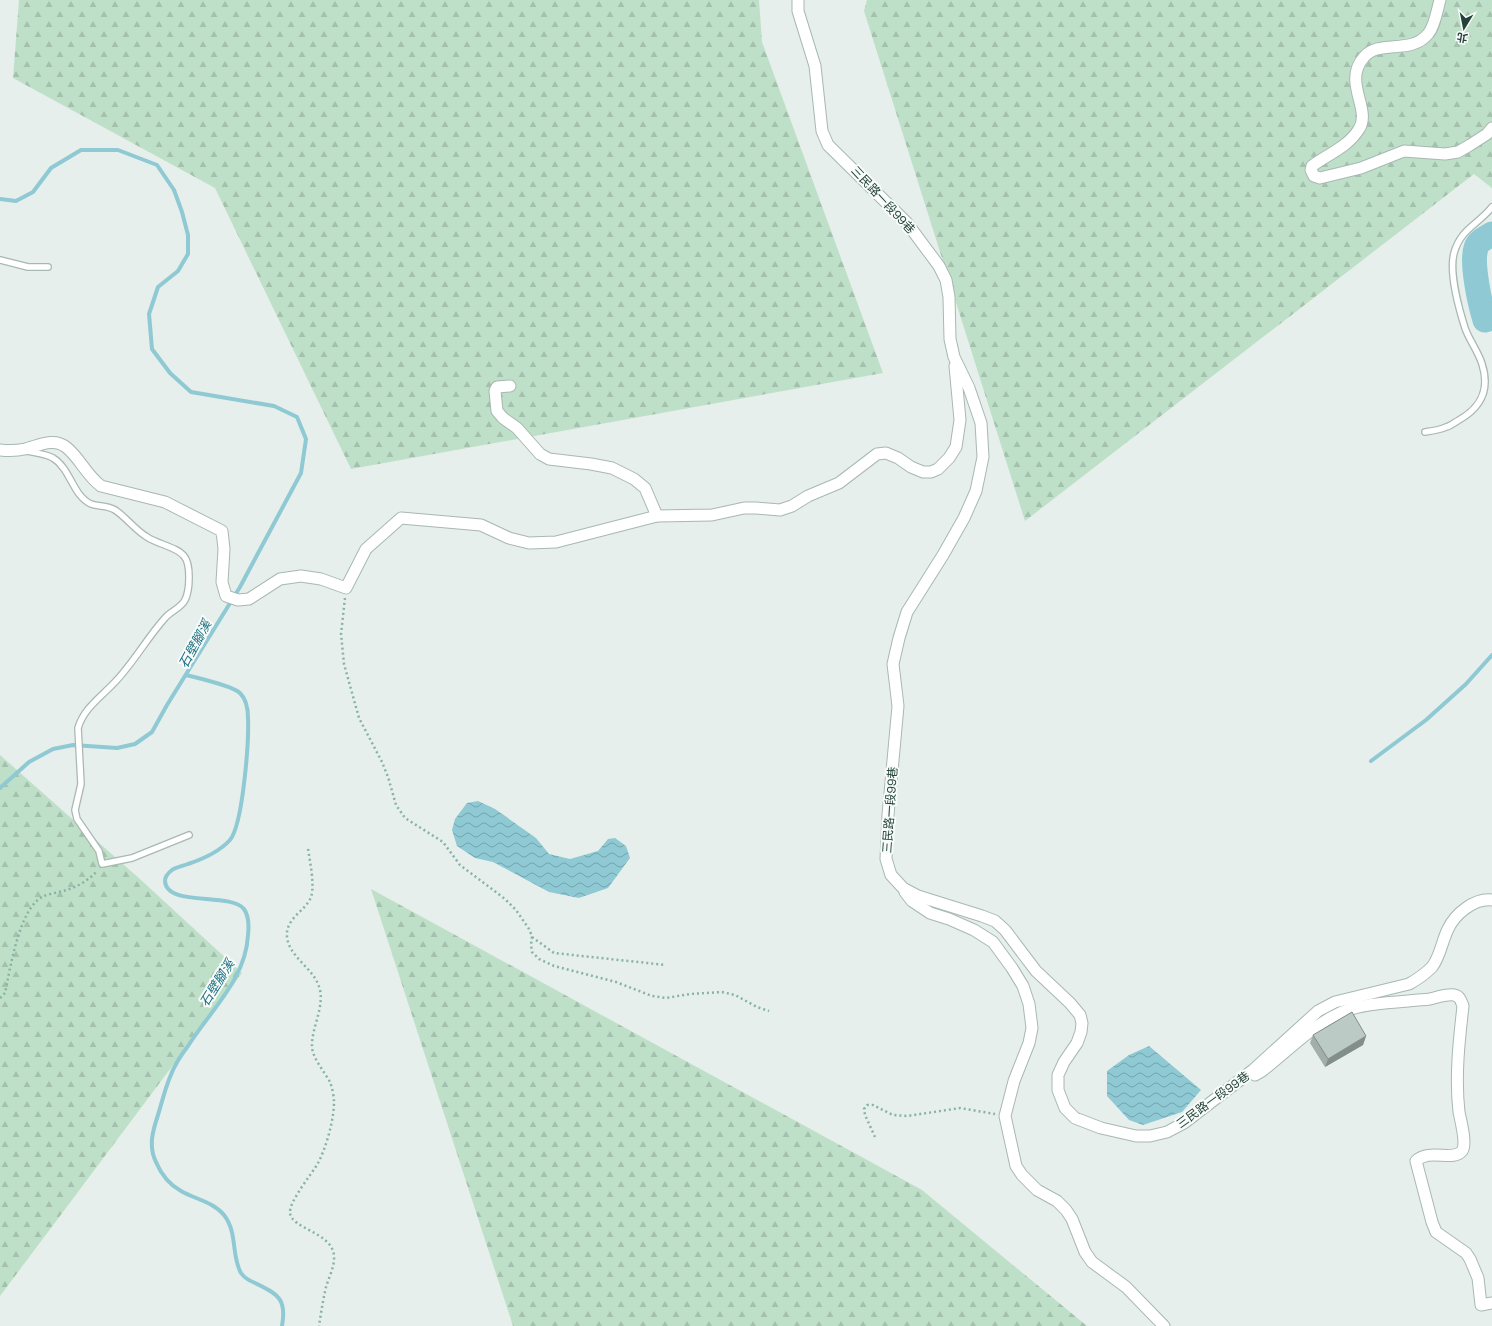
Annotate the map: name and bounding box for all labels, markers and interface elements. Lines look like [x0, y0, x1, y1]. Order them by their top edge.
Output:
north arrow [1444, 8, 1484, 48]
text: 北 [1456, 30, 1469, 46]
street label: 三民路一段99巷 [848, 163, 918, 237]
water label: 石壁腳溪 [175, 615, 216, 671]
street label: 三民路一段99巷 [879, 766, 901, 854]
water label: 石壁腳溪 [196, 955, 239, 1010]
street label: 三民路一段99巷 [1173, 1068, 1253, 1132]

